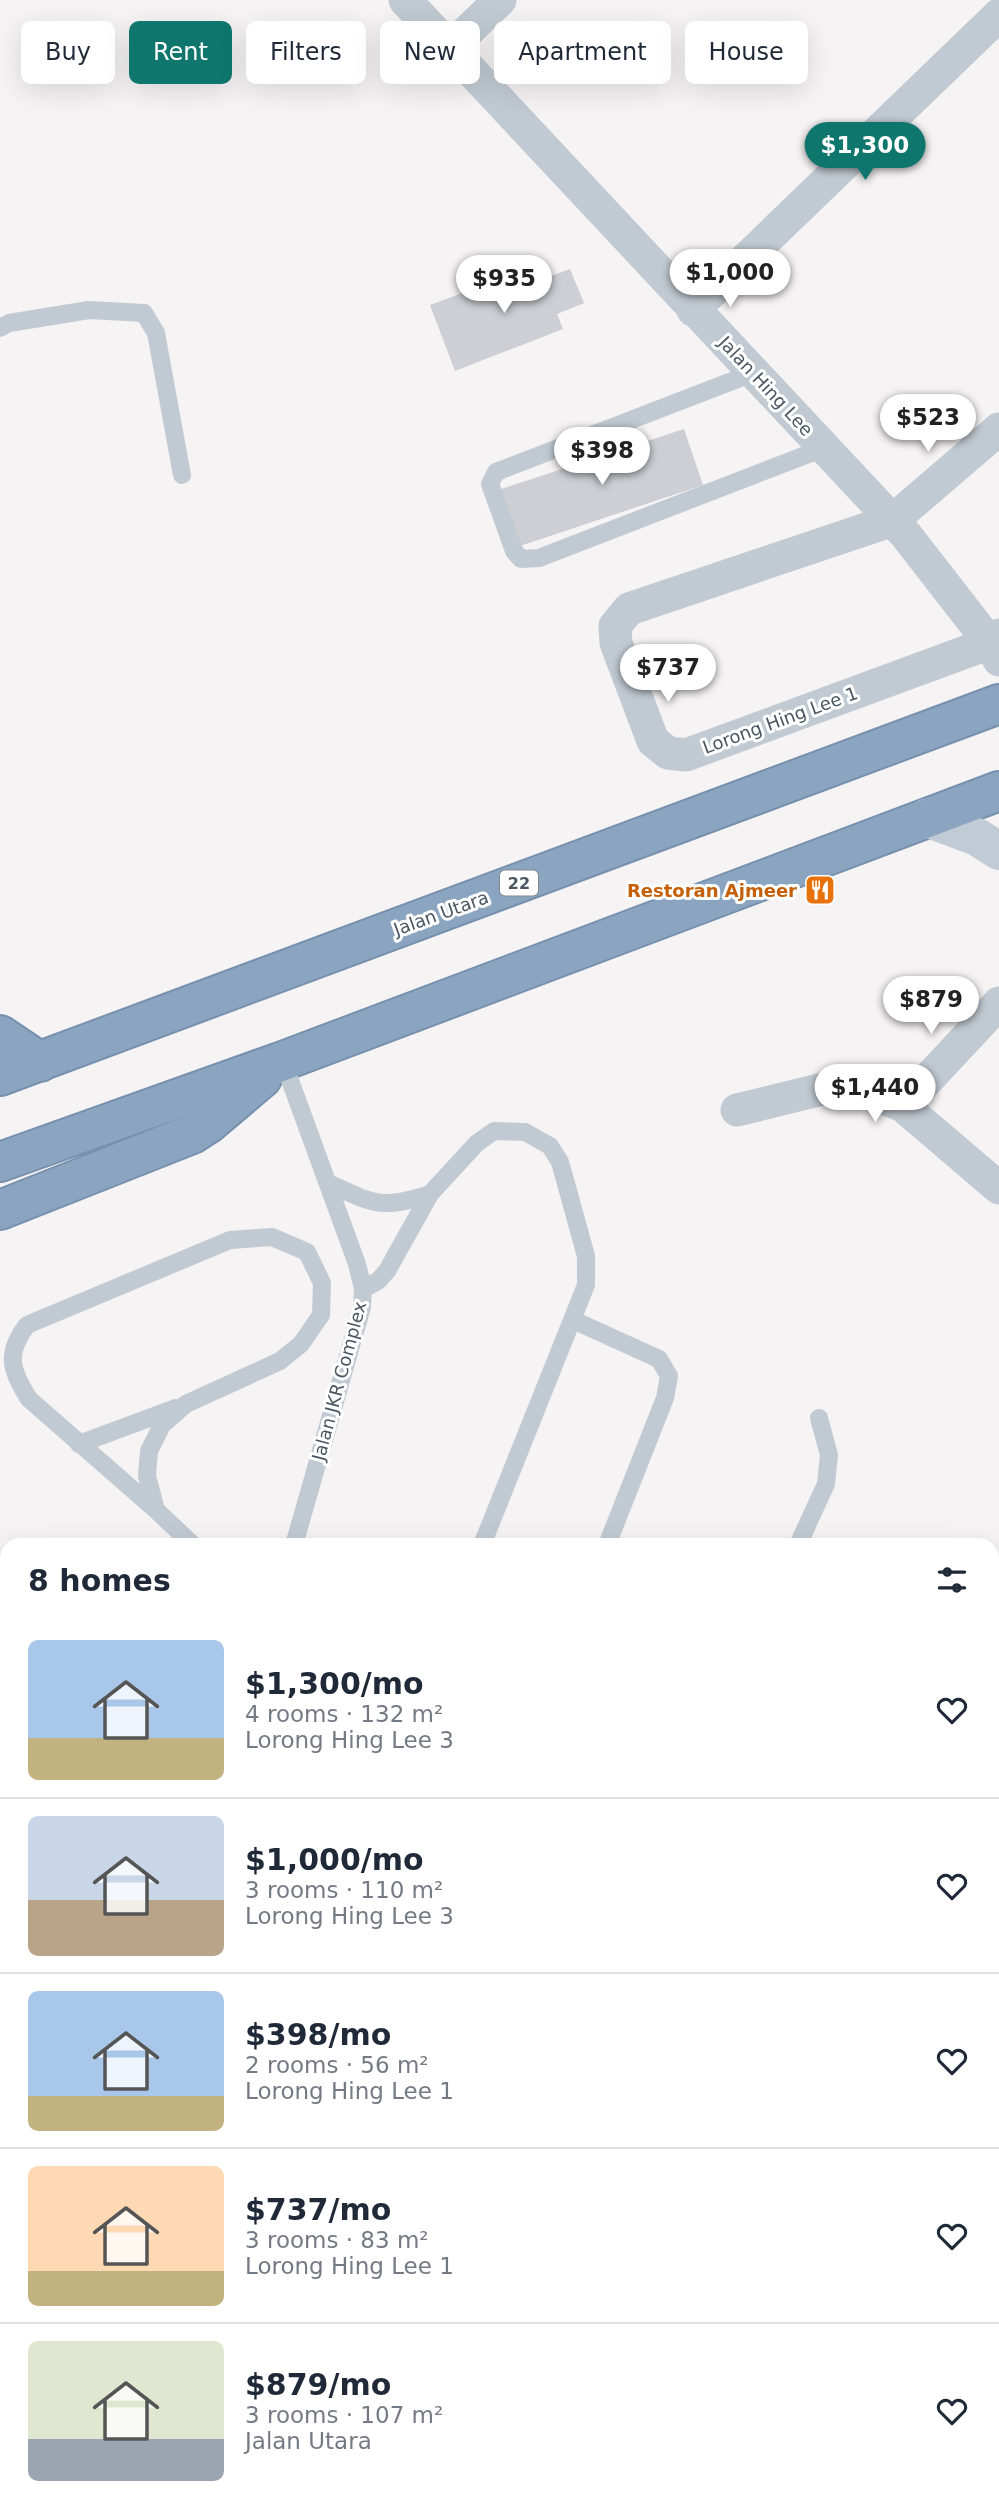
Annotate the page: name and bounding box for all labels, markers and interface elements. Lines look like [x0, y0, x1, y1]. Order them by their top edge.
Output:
chip: Buy [21, 21, 115, 84]
chip: Rent [129, 21, 232, 84]
chip: Filters [246, 21, 366, 84]
chip: New [380, 21, 480, 84]
chip: Apartment [494, 21, 671, 84]
chip: House [685, 21, 808, 84]
pin: $1,300 [808, 122, 922, 182]
text: $1,300 [821, 132, 909, 158]
pin: $1,000 [673, 250, 787, 309]
pin: $935 [463, 256, 545, 315]
text: $1,000 [686, 259, 774, 285]
text: $935 [472, 265, 536, 291]
street label: Jalan Hing Lee [714, 331, 817, 440]
pin: $523 [887, 394, 969, 454]
text: $523 [896, 404, 960, 430]
pin: $398 [561, 428, 643, 487]
text: $398 [570, 437, 634, 463]
pin: $737 [627, 644, 709, 704]
text: $737 [636, 654, 700, 680]
street label: Lorong Hing Lee 1 [700, 682, 860, 758]
road number: 22 [500, 870, 538, 896]
restaurant icon: Restoran Ajmeer [803, 873, 837, 907]
place label: Restoran Ajmeer [627, 880, 797, 901]
street label: Jalan Utara [390, 886, 491, 940]
pin: $879 [890, 976, 972, 1036]
text: $879 [899, 986, 963, 1012]
pin: $1,440 [818, 1064, 932, 1124]
text: $1,440 [831, 1074, 919, 1100]
street label: Jalan JKR Complex [307, 1299, 370, 1464]
icon: filters [933, 1561, 971, 1599]
text: 8 homes [28, 1563, 171, 1598]
text: $1,300/mo [245, 1666, 424, 1701]
icon: home [84, 1668, 168, 1752]
icon: heart [933, 1691, 971, 1729]
text: 4 rooms · 132 m² [245, 1701, 443, 1727]
text: Lorong Hing Lee 3 [245, 1727, 454, 1753]
text: $1,000/mo [245, 1842, 424, 1877]
icon: home [84, 1844, 168, 1928]
icon: heart [933, 1867, 971, 1905]
text: 3 rooms · 110 m² [245, 1877, 443, 1903]
text: Lorong Hing Lee 3 [245, 1903, 454, 1929]
text: $398/mo [245, 2017, 391, 2052]
icon: home [84, 2019, 168, 2103]
icon: heart [933, 2042, 971, 2080]
text: 2 rooms · 56 m² [245, 2052, 429, 2078]
text: Lorong Hing Lee 1 [245, 2078, 454, 2104]
text: $737/mo [245, 2192, 391, 2227]
icon: home [84, 2194, 168, 2278]
icon: heart [933, 2217, 971, 2255]
text: 3 rooms · 83 m² [245, 2227, 429, 2253]
text: Lorong Hing Lee 1 [245, 2253, 454, 2279]
text: $879/mo [245, 2367, 391, 2402]
icon: home [84, 2369, 168, 2453]
icon: heart [933, 2392, 971, 2430]
text: 3 rooms · 107 m² [245, 2402, 443, 2428]
text: Jalan Utara [245, 2428, 372, 2454]

